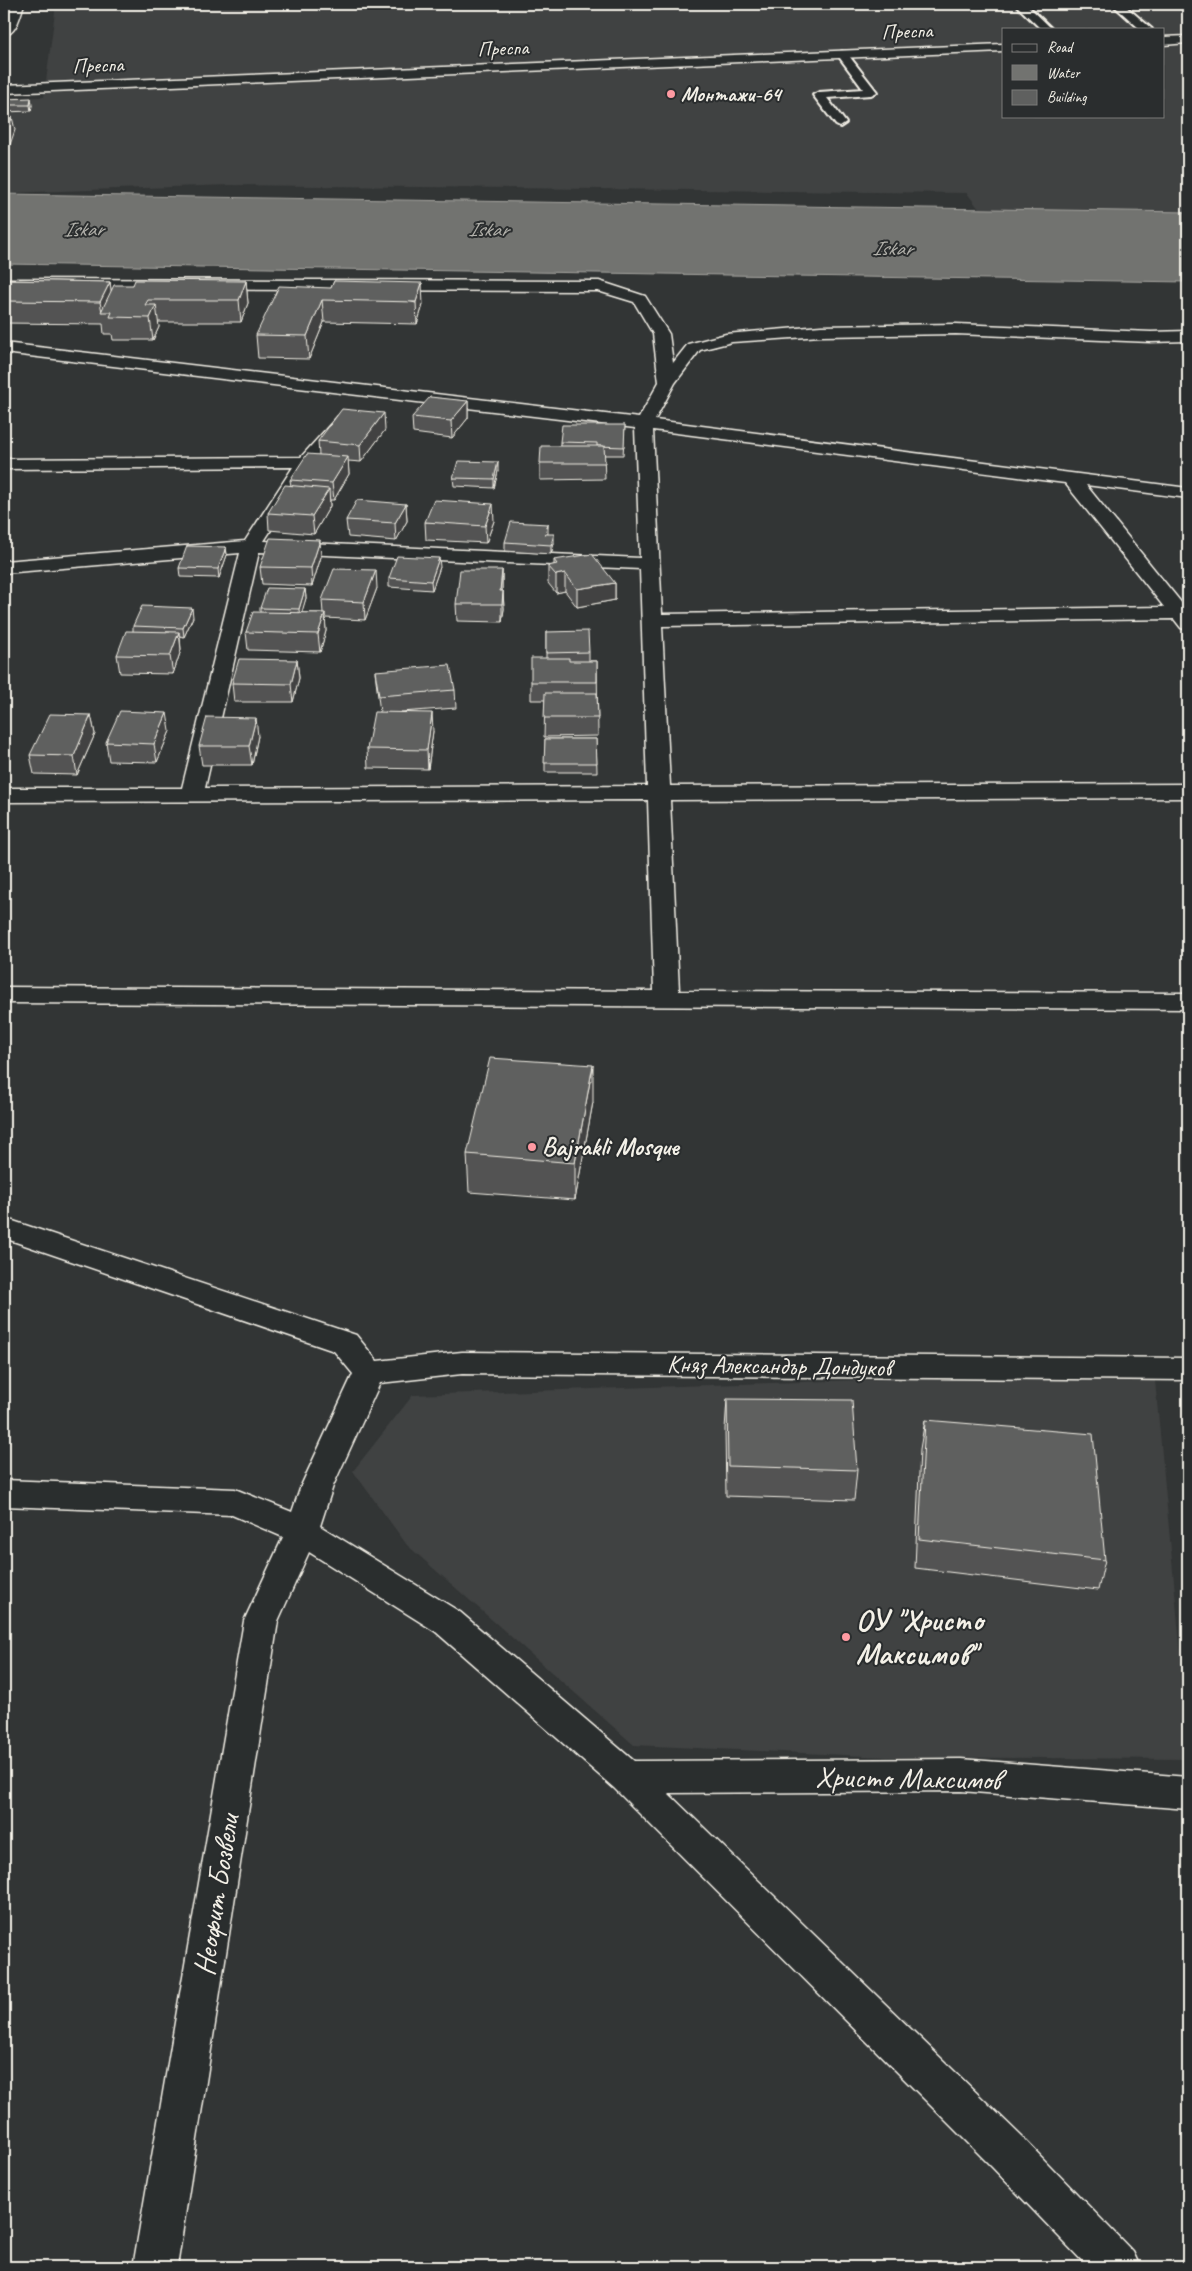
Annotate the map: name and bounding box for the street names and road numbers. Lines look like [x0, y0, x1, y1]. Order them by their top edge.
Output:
street label: Преспа [881, 17, 935, 45]
street label: Преспа [477, 34, 531, 62]
street label: Преспа [72, 51, 126, 79]
street label: Княз Александър Дондуков [667, 1348, 896, 1384]
street label: Христо Максимов [815, 1757, 1008, 1799]
street label: Неофит Бозвели [185, 1810, 248, 1978]

